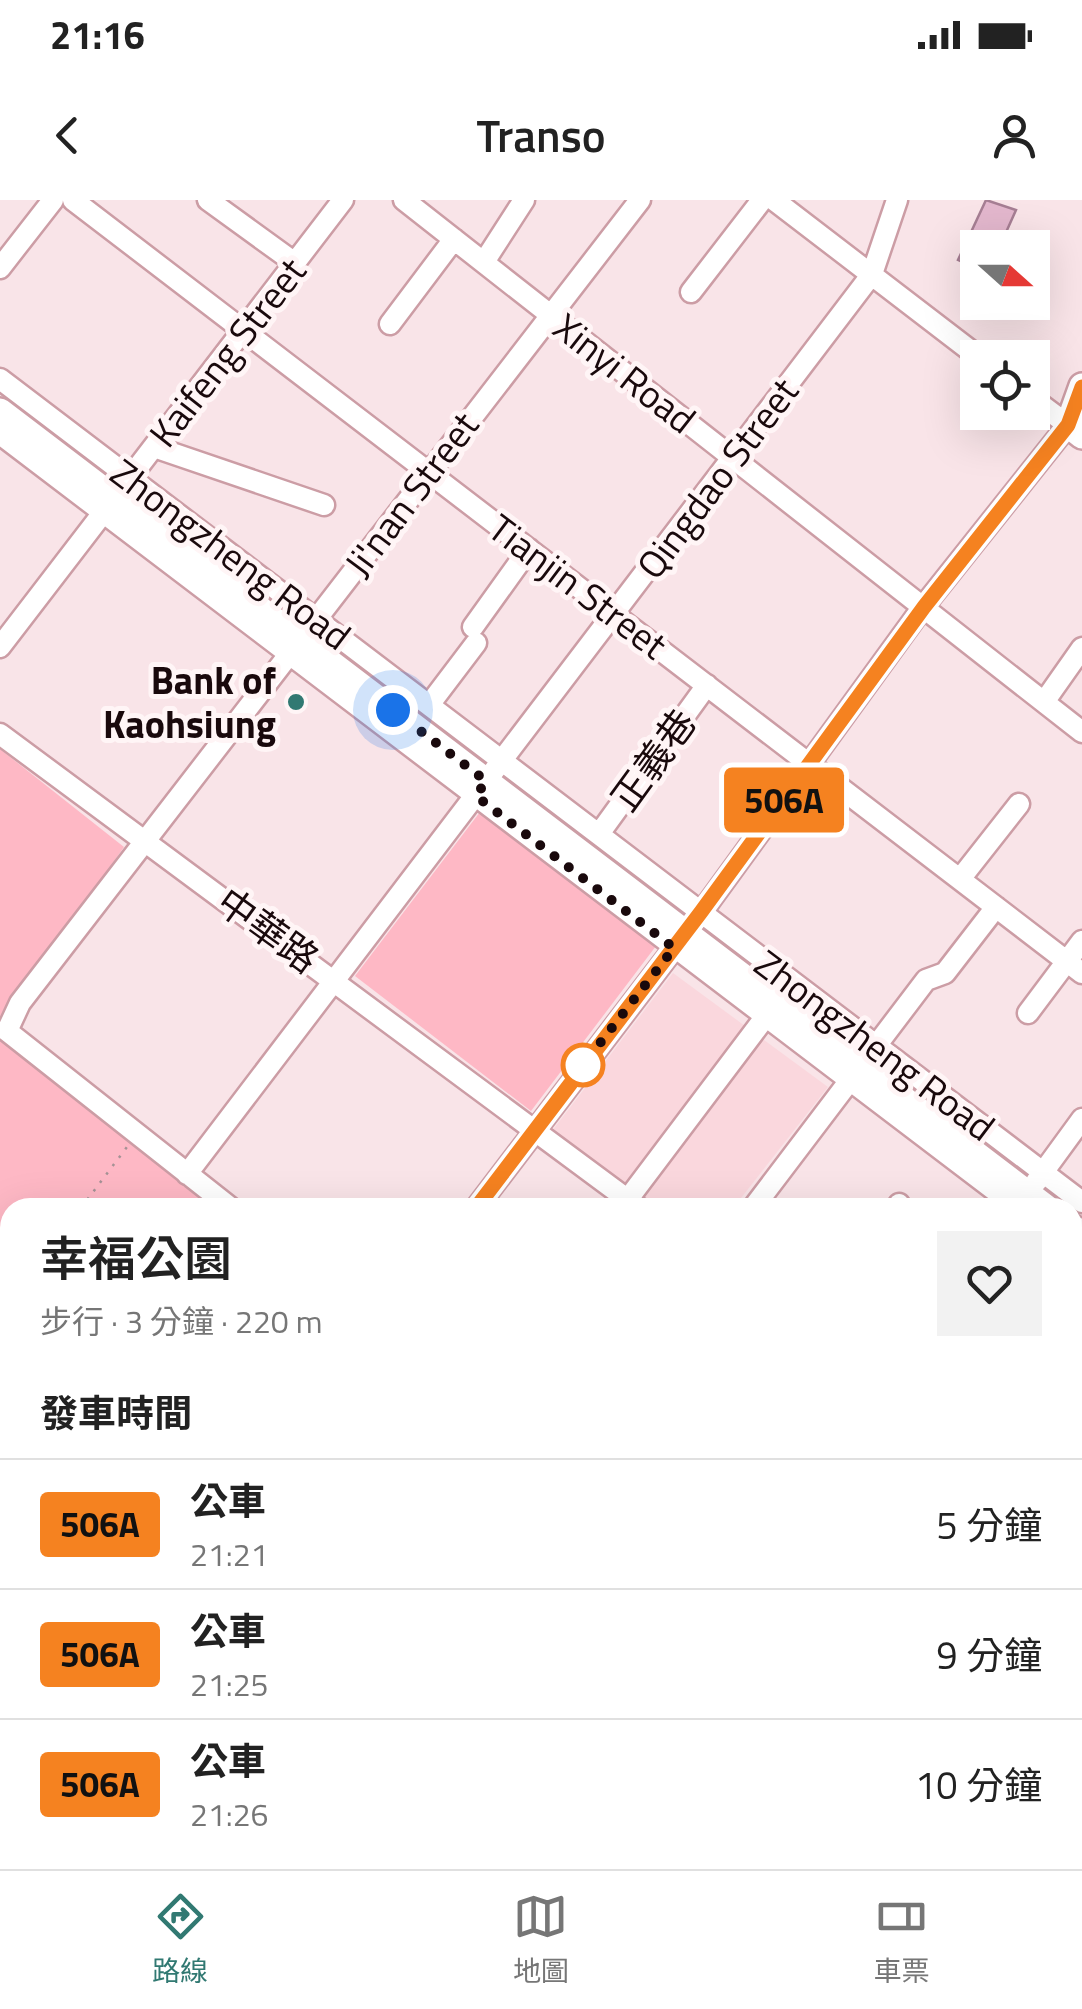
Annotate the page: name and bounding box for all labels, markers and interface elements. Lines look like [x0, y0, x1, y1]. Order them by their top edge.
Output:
text: 21:16 [50, 6, 145, 64]
text: Transo [476, 101, 606, 169]
icon: back [40, 108, 95, 163]
icon: person [987, 108, 1042, 163]
north arrow [960, 230, 1050, 320]
map controls [960, 230, 1050, 430]
street label: Kaifeng Street [134, 245, 320, 459]
street label: Xinyi Road [541, 299, 709, 447]
button: locate [960, 340, 1050, 430]
street label: Qingdao Street [622, 365, 812, 591]
street label: Ji'nan Street [330, 399, 492, 589]
street label: Zhongzheng Road [98, 444, 364, 664]
street label: Tianjin Street [476, 499, 680, 673]
place label: Bank of Kaohsiung [103, 651, 276, 753]
your location [368, 685, 418, 735]
marker: Bank of Kaohsiung [285, 691, 307, 713]
street label: 正義巷 [596, 697, 710, 823]
line badge: 506A [714, 768, 854, 832]
text: 506A [744, 773, 824, 827]
street label: 中華路 [205, 873, 331, 987]
street label: Zhongzheng Road [742, 935, 1008, 1155]
unlabelled marker [562, 1044, 604, 1086]
text: 幸福公園 [40, 1222, 232, 1295]
button: heart [937, 1231, 1042, 1336]
text: 步行 · 3 分鐘 · 220 m [40, 1297, 323, 1345]
text: 發車時間 [40, 1384, 192, 1442]
text: 公車 [190, 1472, 266, 1530]
text: 5 分鐘 [936, 1496, 1042, 1554]
text: 506A [60, 1497, 140, 1551]
text: 21:21 [190, 1530, 269, 1578]
text: 公車 [190, 1602, 266, 1660]
text: 9 分鐘 [936, 1626, 1042, 1684]
text: 506A [60, 1627, 140, 1681]
text: 21:25 [190, 1660, 269, 1708]
text: 公車 [190, 1732, 266, 1790]
text: 10 分鐘 [915, 1756, 1042, 1814]
text: 506A [60, 1757, 140, 1811]
text: 21:26 [190, 1790, 269, 1838]
tab: 路線 [152, 1889, 208, 1992]
tab: 地圖 [513, 1889, 569, 1992]
tab: 車票 [874, 1889, 930, 1992]

